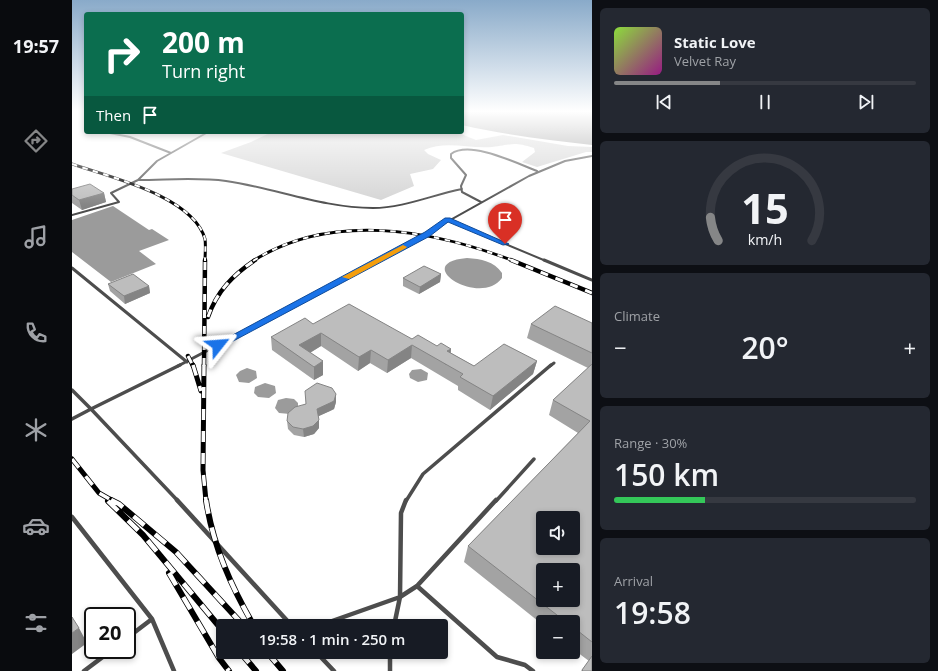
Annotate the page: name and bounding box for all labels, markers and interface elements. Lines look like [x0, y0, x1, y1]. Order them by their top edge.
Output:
text: 200 m [162, 23, 245, 61]
icon: right [96, 28, 148, 80]
text: Static Love [674, 32, 756, 52]
text: 19:57 [13, 34, 59, 58]
text: Velvet Ray [674, 52, 736, 70]
text: Turn right [162, 59, 245, 83]
icon: previous [653, 91, 675, 113]
icon: pause [754, 91, 776, 113]
icon: next [855, 91, 877, 113]
icon: arrive [139, 104, 161, 126]
text: Then [96, 105, 131, 125]
icon: directions [22, 127, 50, 155]
text: 15 [741, 180, 789, 236]
pin [488, 203, 522, 244]
icon: arrive [494, 209, 516, 231]
icon: music [22, 223, 50, 251]
text: km/h [748, 229, 782, 248]
text: Climate [614, 307, 660, 325]
icon: phone [22, 319, 50, 347]
position arrow [197, 324, 239, 366]
text: 20° [741, 327, 789, 368]
text: − [614, 332, 627, 362]
text: + [903, 332, 916, 362]
icon: climate [22, 416, 50, 444]
text: Range · 30% [614, 434, 687, 452]
text: 150 km [614, 454, 719, 495]
map controls [536, 511, 580, 659]
button: sound [536, 511, 580, 555]
icon: car [22, 512, 50, 540]
button: + [536, 563, 580, 607]
text: Arrival [614, 572, 653, 590]
text: 19:58 [614, 592, 691, 633]
speed limit sign: 20 [84, 607, 136, 659]
icon: filters [22, 609, 50, 637]
button: − [536, 615, 580, 659]
text: 19:58 · 1 min · 250 m [259, 629, 405, 649]

